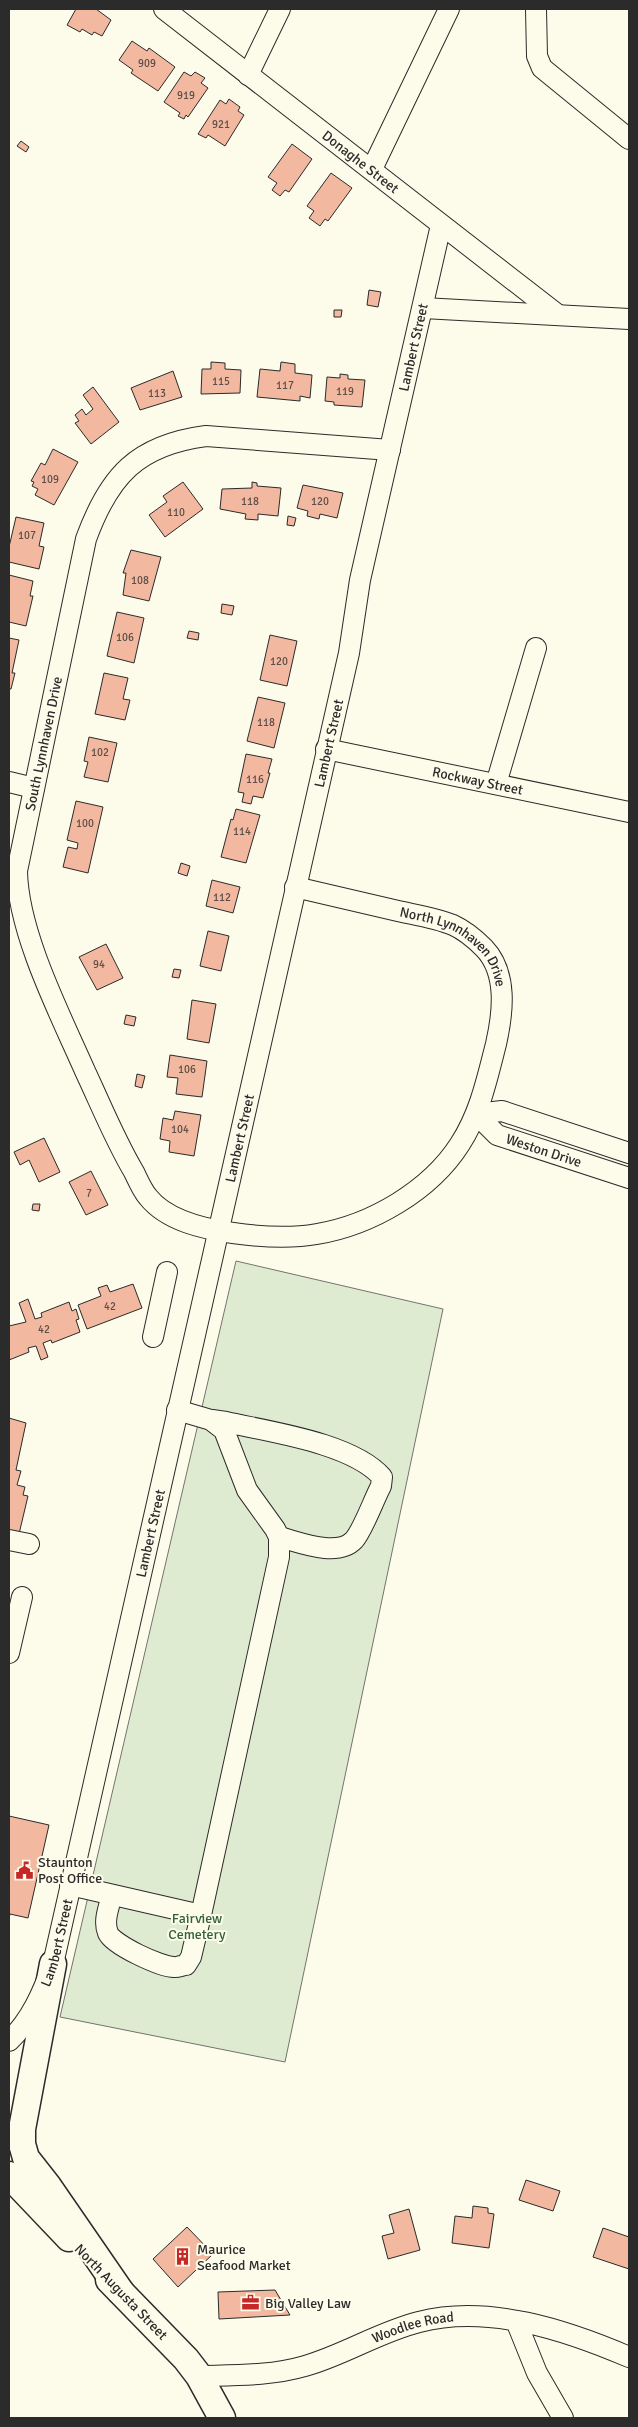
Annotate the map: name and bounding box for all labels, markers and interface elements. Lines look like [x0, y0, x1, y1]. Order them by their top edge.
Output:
house number: 909 [138, 57, 156, 70]
house number: 919 [177, 89, 195, 102]
house number: 921 [212, 118, 230, 131]
street label: Donaghe Street [319, 127, 403, 197]
street label: Lambert Street [395, 302, 431, 393]
house number: 115 [212, 375, 230, 388]
house number: 117 [276, 379, 294, 392]
house number: 119 [336, 385, 354, 398]
house number: 113 [148, 387, 166, 400]
house number: 109 [41, 473, 59, 486]
house number: 118 [241, 495, 259, 508]
house number: 120 [311, 495, 329, 508]
house number: 110 [167, 506, 185, 519]
house number: 107 [18, 529, 36, 542]
house number: 108 [131, 574, 149, 587]
house number: 106 [116, 631, 134, 644]
house number: 120 [270, 655, 288, 668]
street label: South Lynnhaven Drive [21, 675, 66, 812]
street label: Lambert Street [310, 697, 347, 789]
house number: 118 [257, 716, 275, 729]
house number: 102 [91, 746, 109, 759]
street label: Rockway Street [431, 763, 525, 798]
house number: 116 [246, 773, 264, 786]
house number: 100 [76, 817, 94, 830]
house number: 114 [233, 825, 251, 838]
house number: 112 [213, 891, 231, 904]
street label: North Lynnhaven Drive [398, 903, 509, 988]
house number: 94 [93, 958, 105, 971]
house number: 106 [178, 1063, 196, 1076]
street label: Lambert Street [221, 1093, 258, 1184]
house number: 104 [171, 1123, 189, 1136]
street label: Weston Drive [504, 1130, 584, 1171]
house number: 7 [86, 1187, 92, 1200]
house number: 42 [104, 1300, 116, 1313]
house number: 42 [38, 1323, 50, 1336]
street label: Lambert Street [132, 1488, 168, 1579]
place label: Staunton Post Office [38, 1854, 102, 1887]
public building icon: Staunton Post Office [14, 1860, 34, 1880]
street label: Lambert Street [37, 1897, 76, 1989]
park label: Fairview Cemetery [168, 1910, 226, 1943]
street label: North Augusta Street [71, 2241, 171, 2344]
place label: Maurice Seafood Market [197, 2241, 291, 2274]
building icon: Maurice Seafood Market [173, 2247, 193, 2267]
office icon: Big Valley Law [241, 2293, 261, 2313]
place label: Big Valley Law [265, 2295, 351, 2312]
street label: Woodlee Road [369, 2308, 454, 2347]

